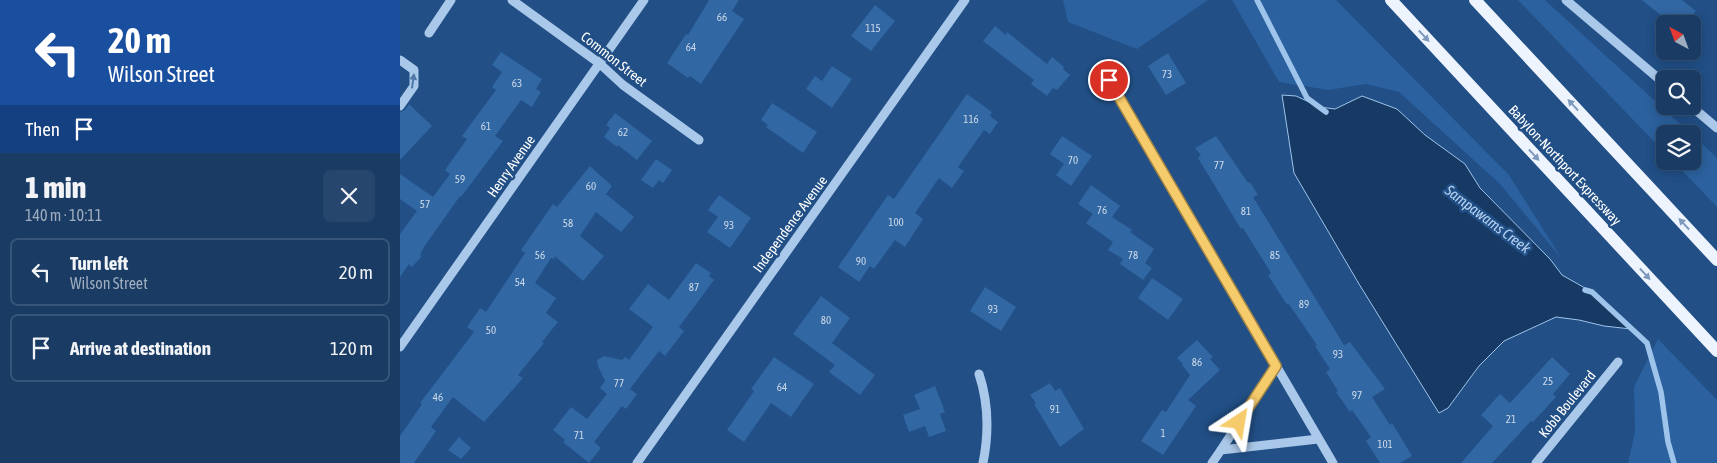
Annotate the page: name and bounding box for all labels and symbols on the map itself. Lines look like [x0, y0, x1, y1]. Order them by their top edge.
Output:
house number: 66 [717, 11, 727, 23]
north arrow [1656, 15, 1701, 60]
house number: 115 [865, 22, 881, 34]
street label: Common Street [578, 28, 650, 90]
one-way arrow [1418, 29, 1430, 41]
house number: 64 [686, 41, 696, 53]
pin [1088, 59, 1130, 101]
house number: 73 [1162, 68, 1172, 80]
one-way arrow [409, 73, 417, 89]
house number: 63 [512, 77, 522, 89]
one-way arrow [1567, 99, 1579, 111]
street label: Babylon-Northport Expressway [1505, 102, 1625, 228]
house number: 116 [963, 113, 979, 125]
house number: 61 [481, 120, 491, 132]
house number: 62 [618, 126, 628, 138]
street label: Henry Avenue [484, 132, 538, 200]
one-way arrow [1529, 148, 1540, 161]
house number: 70 [1068, 154, 1078, 166]
house number: 77 [1214, 159, 1224, 171]
house number: 59 [455, 173, 465, 185]
street label: Independence Avenue [750, 173, 830, 275]
house number: 60 [586, 180, 596, 192]
water label: Sampawams Creek [1441, 181, 1534, 257]
house number: 57 [420, 198, 430, 210]
house number: 76 [1097, 204, 1107, 216]
house number: 81 [1241, 205, 1251, 217]
house number: 100 [888, 216, 904, 228]
house number: 58 [563, 217, 573, 229]
one-way arrow [1678, 218, 1690, 230]
house number: 93 [724, 219, 734, 231]
house number: 56 [535, 249, 545, 261]
house number: 78 [1128, 249, 1138, 261]
house number: 85 [1270, 249, 1280, 261]
house number: 90 [856, 255, 866, 267]
one-way arrow [1639, 267, 1651, 279]
house number: 54 [515, 276, 525, 288]
house number: 87 [689, 281, 699, 293]
house number: 89 [1299, 298, 1309, 310]
house number: 93 [988, 303, 998, 315]
house number: 80 [821, 314, 831, 326]
house number: 50 [486, 324, 496, 336]
house number: 93 [1333, 348, 1343, 360]
house number: 86 [1192, 356, 1202, 368]
street label: Kobb Boulevard [1535, 367, 1599, 441]
house number: 25 [1543, 375, 1553, 387]
house number: 77 [614, 377, 624, 389]
house number: 64 [777, 381, 787, 393]
house number: 97 [1352, 389, 1362, 401]
house number: 46 [433, 391, 443, 403]
position arrow [1212, 395, 1264, 447]
house number: 91 [1050, 403, 1060, 415]
house number: 21 [1506, 413, 1516, 425]
house number: 1 [1160, 427, 1166, 439]
house number: 71 [574, 429, 584, 441]
house number: 101 [1377, 438, 1393, 450]

